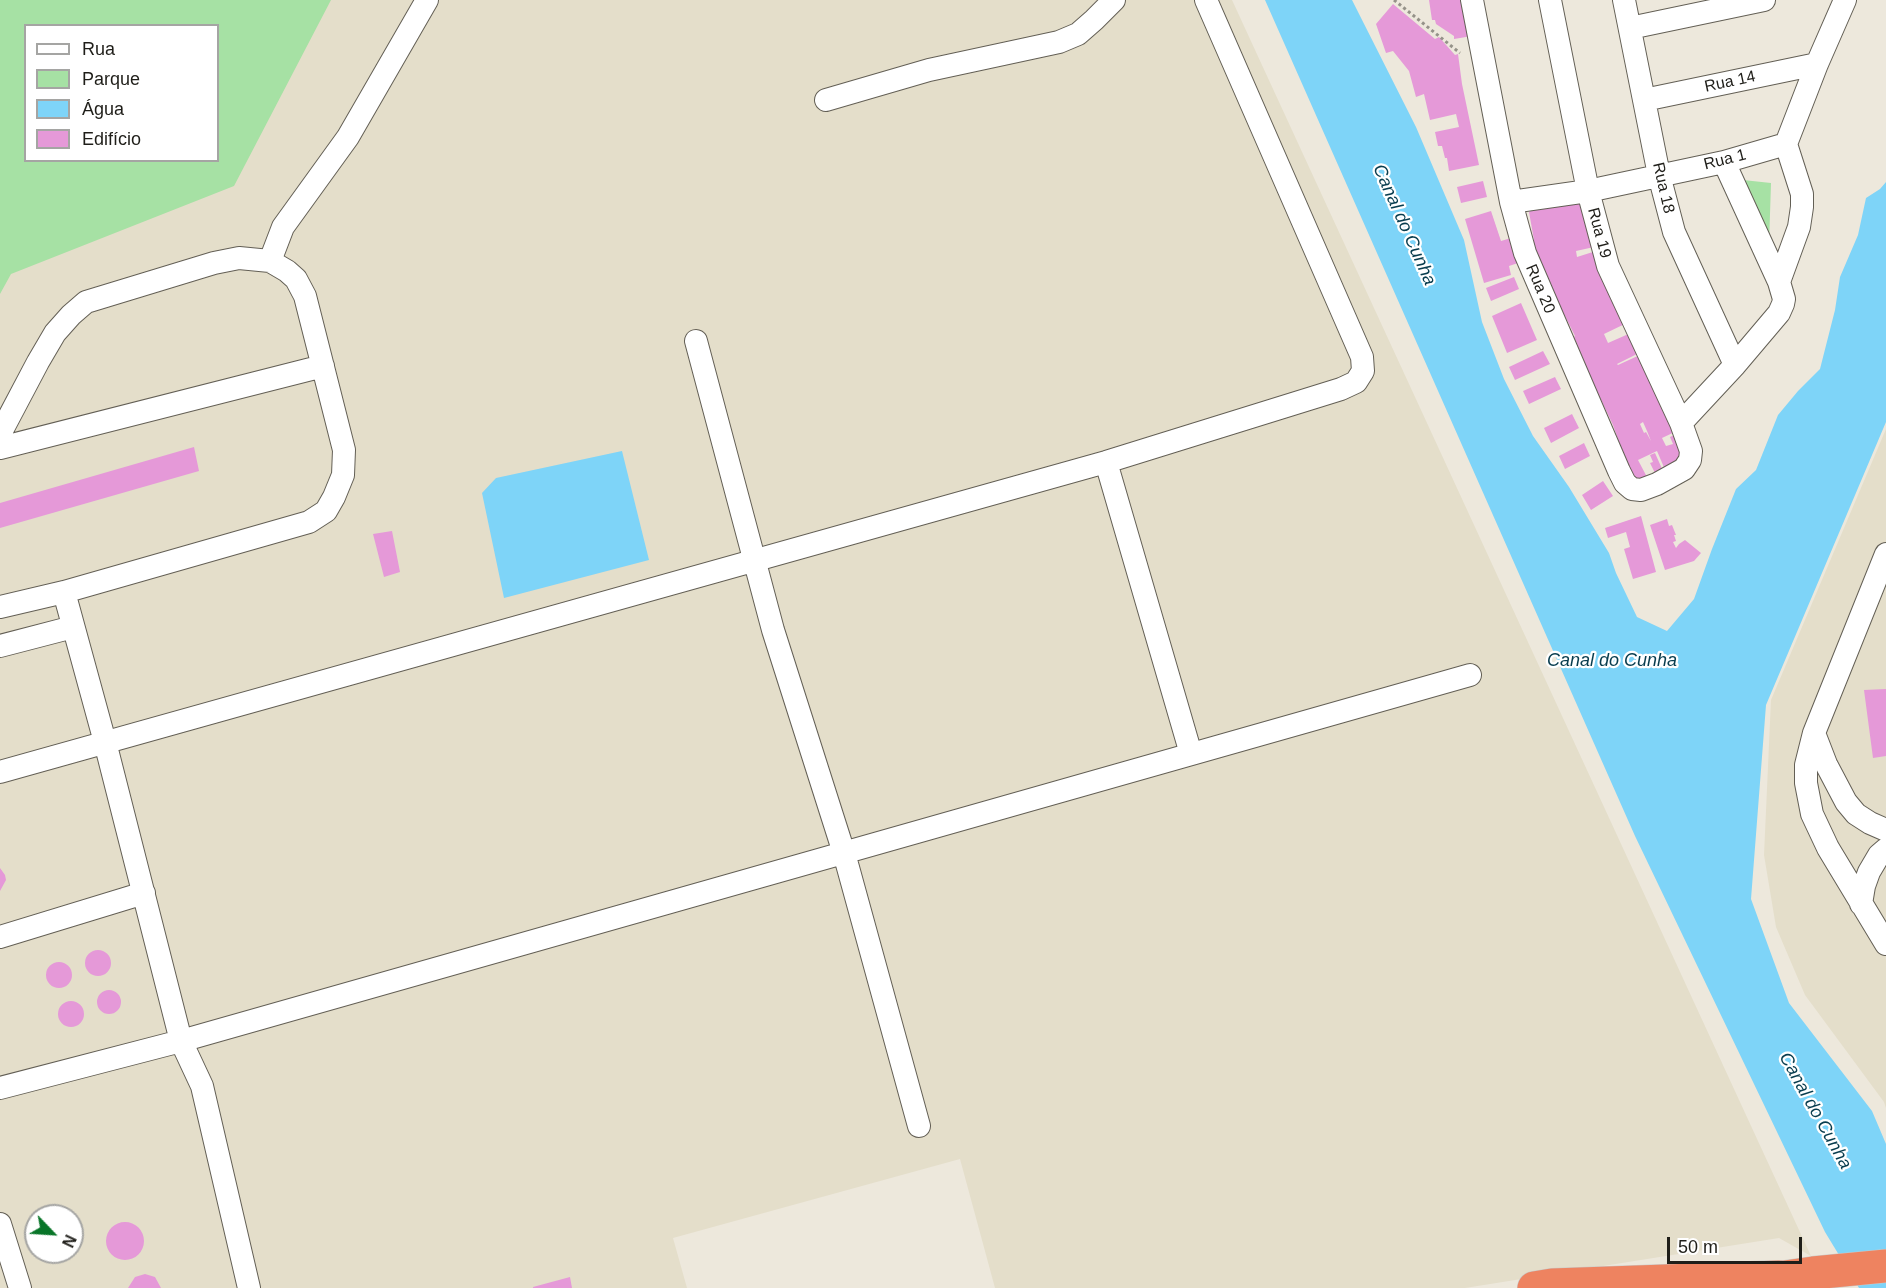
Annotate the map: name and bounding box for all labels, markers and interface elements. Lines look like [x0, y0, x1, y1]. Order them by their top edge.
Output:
legend [24, 24, 219, 162]
text: Rua [82, 39, 115, 59]
street label: Rua 14 [1703, 67, 1757, 97]
text: Parque [82, 69, 140, 89]
text: Água [82, 99, 124, 119]
text: Edifício [82, 129, 141, 149]
street label: Rua 1 [1702, 146, 1748, 174]
water label: Canal do Cunha [1368, 161, 1440, 289]
street label: Rua 18 [1648, 161, 1678, 215]
street label: Rua 19 [1583, 206, 1615, 260]
street label: Rua 20 [1521, 262, 1559, 316]
water label: Canal do Cunha [1547, 650, 1677, 672]
water label: Canal do Cunha [1774, 1049, 1856, 1173]
north arrow [24, 1204, 84, 1264]
scale bar [1670, 1225, 1805, 1263]
text: N [59, 1232, 79, 1250]
text: 50 m [1678, 1237, 1718, 1257]

